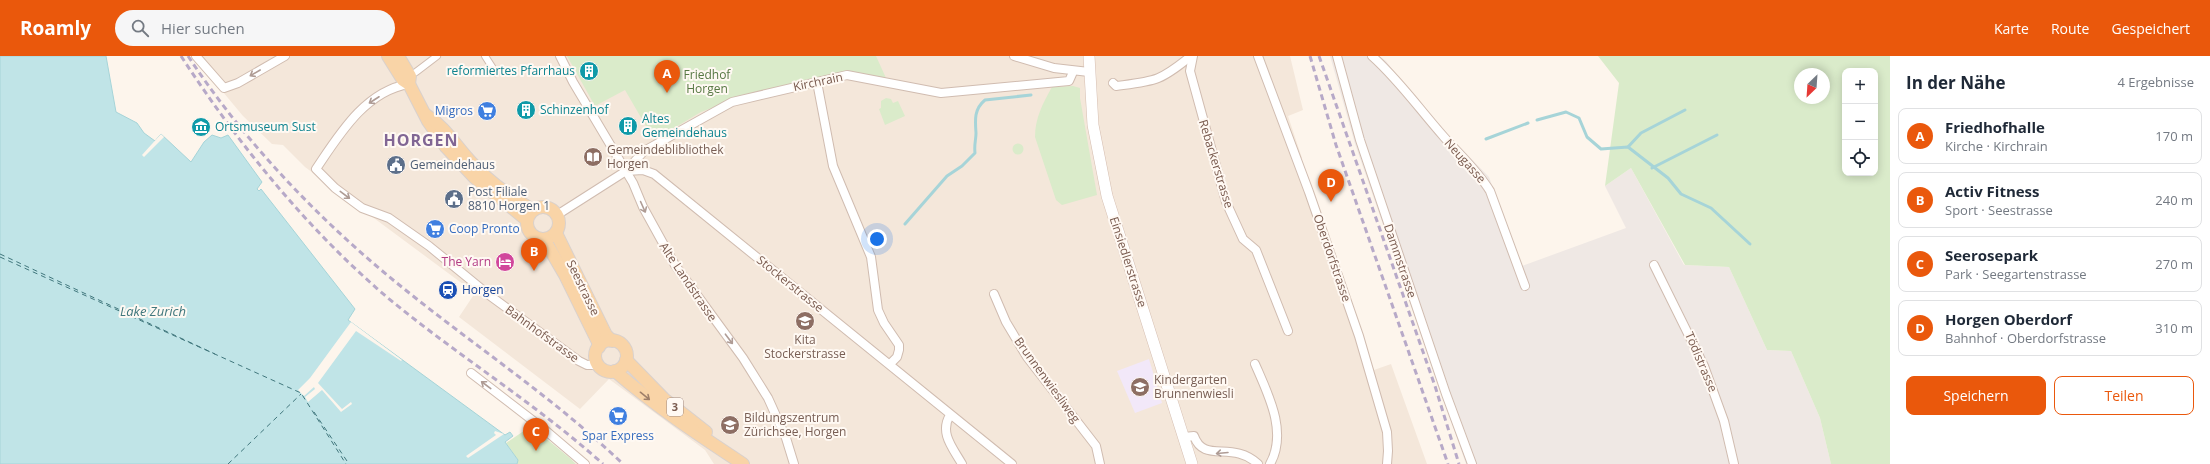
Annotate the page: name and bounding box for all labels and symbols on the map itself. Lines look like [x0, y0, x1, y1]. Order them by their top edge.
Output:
building icon: reformiertes Pfarrhaus [578, 60, 600, 82]
pin: A [654, 60, 680, 93]
place label: reformiertes Pfarrhaus [447, 62, 575, 79]
park label: Friedhof Horgen [684, 66, 731, 97]
street label: Kirchrain [791, 68, 844, 95]
north arrow [1794, 68, 1830, 104]
one-way arrow [249, 70, 261, 78]
one-way arrow [369, 96, 380, 104]
building icon: Schinzenhof [515, 99, 537, 121]
supermarket icon: Migros [476, 100, 498, 122]
place label: Schinzenhof [540, 101, 609, 118]
place label: Migros [435, 102, 473, 119]
place label: Altes Gemeindehaus [642, 110, 727, 141]
building icon: Altes Gemeindehaus [617, 115, 639, 137]
museum icon: Ortsmuseum Sust [190, 116, 212, 138]
place label: Ortsmuseum Sust [215, 118, 316, 135]
street label: Rebackerstrasse [1195, 118, 1238, 210]
district label: HORGEN [383, 129, 459, 151]
street label: Neugasse [1441, 135, 1490, 187]
place label: Gemeindeblibliothek Horgen [607, 141, 724, 172]
library icon: Gemeindeblibliothek Horgen [582, 146, 604, 168]
public building icon: Gemeindehaus [385, 154, 407, 176]
place label: Gemeindehaus [410, 156, 495, 173]
pin: D [1318, 169, 1344, 202]
place label: Post Filiale 8810 Horgen 1 [468, 183, 550, 214]
public building icon: Post Filiale 8810 Horgen 1 [443, 188, 465, 210]
one-way arrow [339, 191, 350, 199]
one-way arrow [640, 200, 647, 212]
street label: Oberdorfstrasse [1310, 212, 1355, 304]
street label: Einsiedlerstrasse [1106, 214, 1151, 310]
supermarket icon: Coop Pronto [424, 218, 446, 240]
place label: Coop Pronto [449, 220, 520, 237]
street label: Dammstrasse [1380, 222, 1421, 300]
your location [867, 229, 887, 249]
pin: B [521, 238, 547, 271]
street label: Alte Landstrasse [656, 239, 721, 325]
hotel icon: The Yarn [494, 251, 516, 273]
street label: Stockerstrasse [753, 251, 828, 316]
place label: The Yarn [442, 253, 491, 270]
street label: Seestrasse [563, 257, 604, 319]
station icon: Horgen [437, 279, 459, 301]
place label: Horgen [462, 281, 504, 298]
street label: Bahnhofstrasse [502, 301, 583, 366]
water label: Lake Zurich [120, 302, 186, 320]
school or university icon: Kita Stockerstrasse [794, 310, 816, 332]
street label: Tödistrasse [1681, 329, 1722, 395]
place label: Kita Stockerstrasse [764, 331, 846, 362]
one-way arrow [724, 333, 733, 344]
street label: Brunnenwiesliweg [1010, 333, 1085, 426]
place label: Kindergarten Brunnenwiesli [1154, 371, 1234, 402]
school or university icon: Kindergarten Brunnenwiesli [1129, 376, 1151, 398]
one-way arrow [481, 381, 492, 389]
one-way arrow [639, 392, 650, 401]
road number: 3 [667, 398, 683, 416]
supermarket icon: Spar Express [607, 405, 629, 427]
place label: Bildungszentrum Zürichsee, Horgen [744, 409, 846, 440]
school or university icon: Bildungszentrum Zürichsee, Horgen [719, 414, 741, 436]
pin: C [523, 418, 549, 451]
place label: Spar Express [582, 427, 654, 444]
one-way arrow [1216, 449, 1229, 457]

